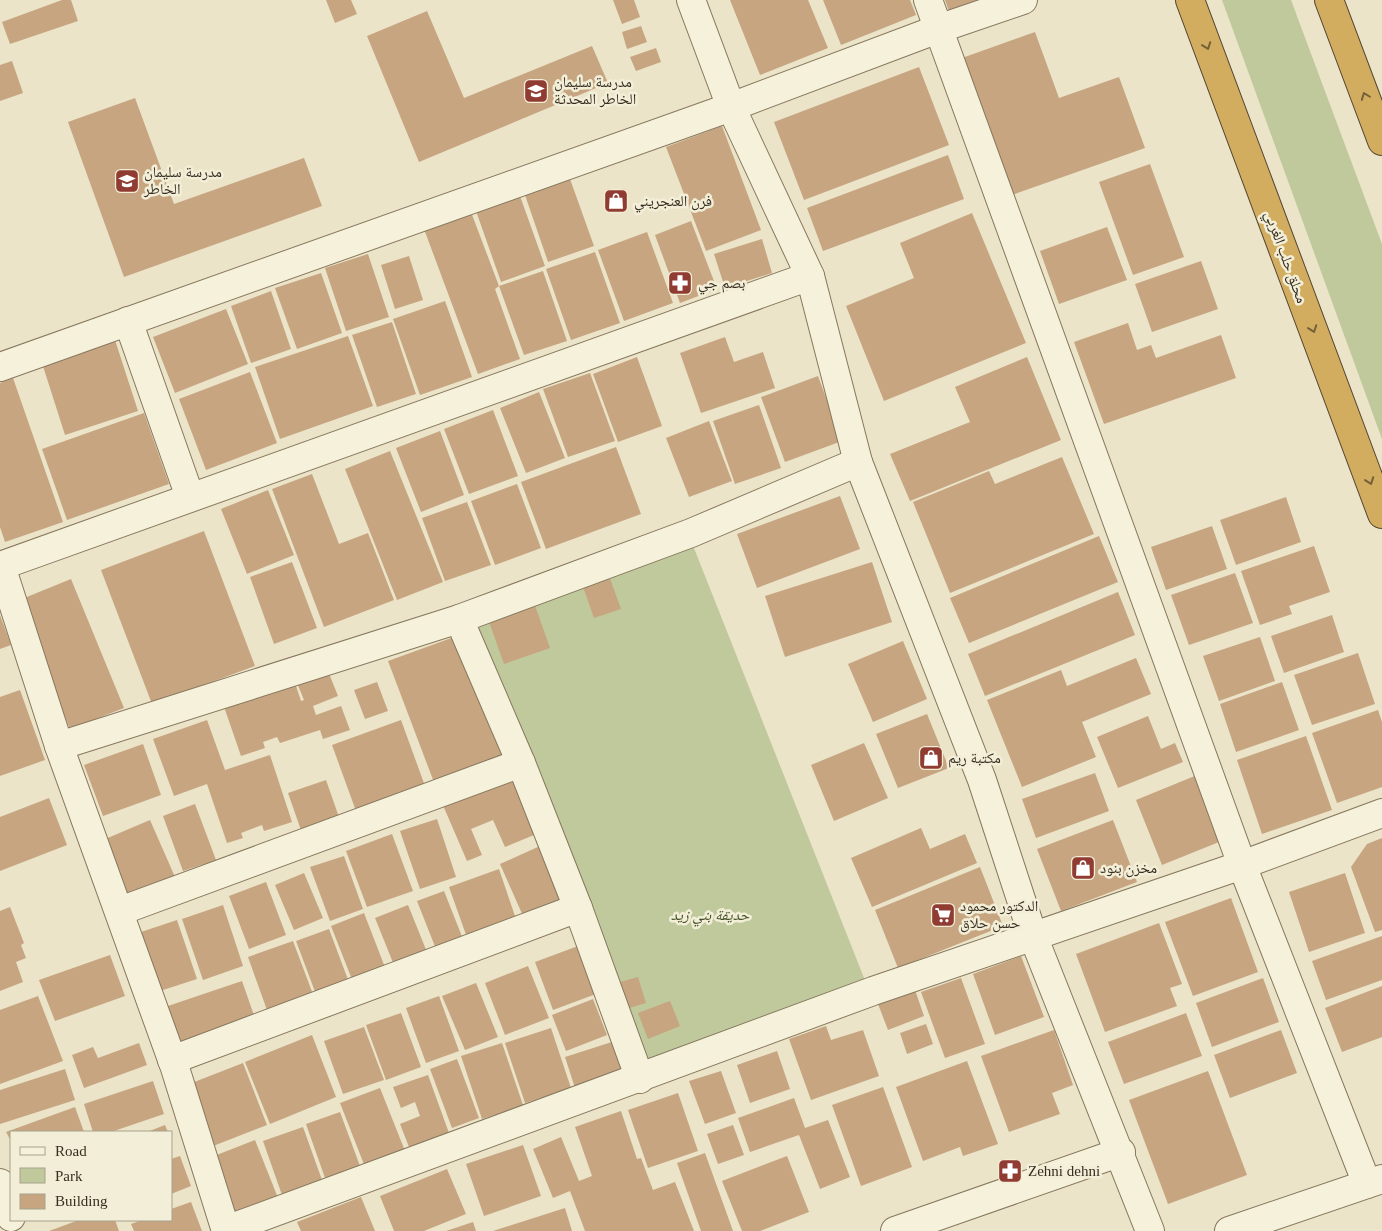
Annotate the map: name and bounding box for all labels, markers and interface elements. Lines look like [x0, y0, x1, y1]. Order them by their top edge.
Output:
one-way arrow [1201, 41, 1211, 49]
place label: مدرسة سليمان الخاطر المحدثة [554, 74, 636, 108]
school or university icon: مدرسة سليمان الخاطر المحدثة [523, 78, 549, 104]
one-way arrow [1361, 92, 1371, 100]
place label: مدرسة سليمان الخاطر [143, 164, 222, 198]
school or university icon: مدرسة سليمان الخاطر [114, 168, 140, 194]
shop icon: فرن العنجريني [603, 188, 629, 214]
place label: فرن العنجريني [634, 193, 712, 213]
street label: محلق حلب الغربي [1258, 209, 1310, 307]
pharmacy icon: بصم جي [667, 270, 693, 296]
place label: بصم جي [698, 275, 745, 295]
one-way arrow [1307, 324, 1317, 333]
one-way arrow [1364, 476, 1374, 485]
shop icon: مكتبة ريم [918, 745, 944, 771]
place label: مكتبة ريم [948, 750, 1001, 768]
shop icon: مخزن بنود [1070, 855, 1096, 881]
place label: مخزن بنود [1100, 860, 1157, 878]
place label: الدكتور محمود حسن حلاق [960, 898, 1038, 933]
supermarket icon: الدكتور محمود حسن حلاق [930, 902, 956, 928]
park label: حديقة بني زيد [671, 907, 750, 927]
legend [10, 1131, 172, 1221]
text: Road [55, 1143, 87, 1159]
pharmacy icon: Zehni dehni [997, 1158, 1023, 1184]
place label: Zehni dehni [1028, 1163, 1100, 1179]
text: Park [55, 1168, 83, 1184]
text: Building [55, 1193, 108, 1209]

